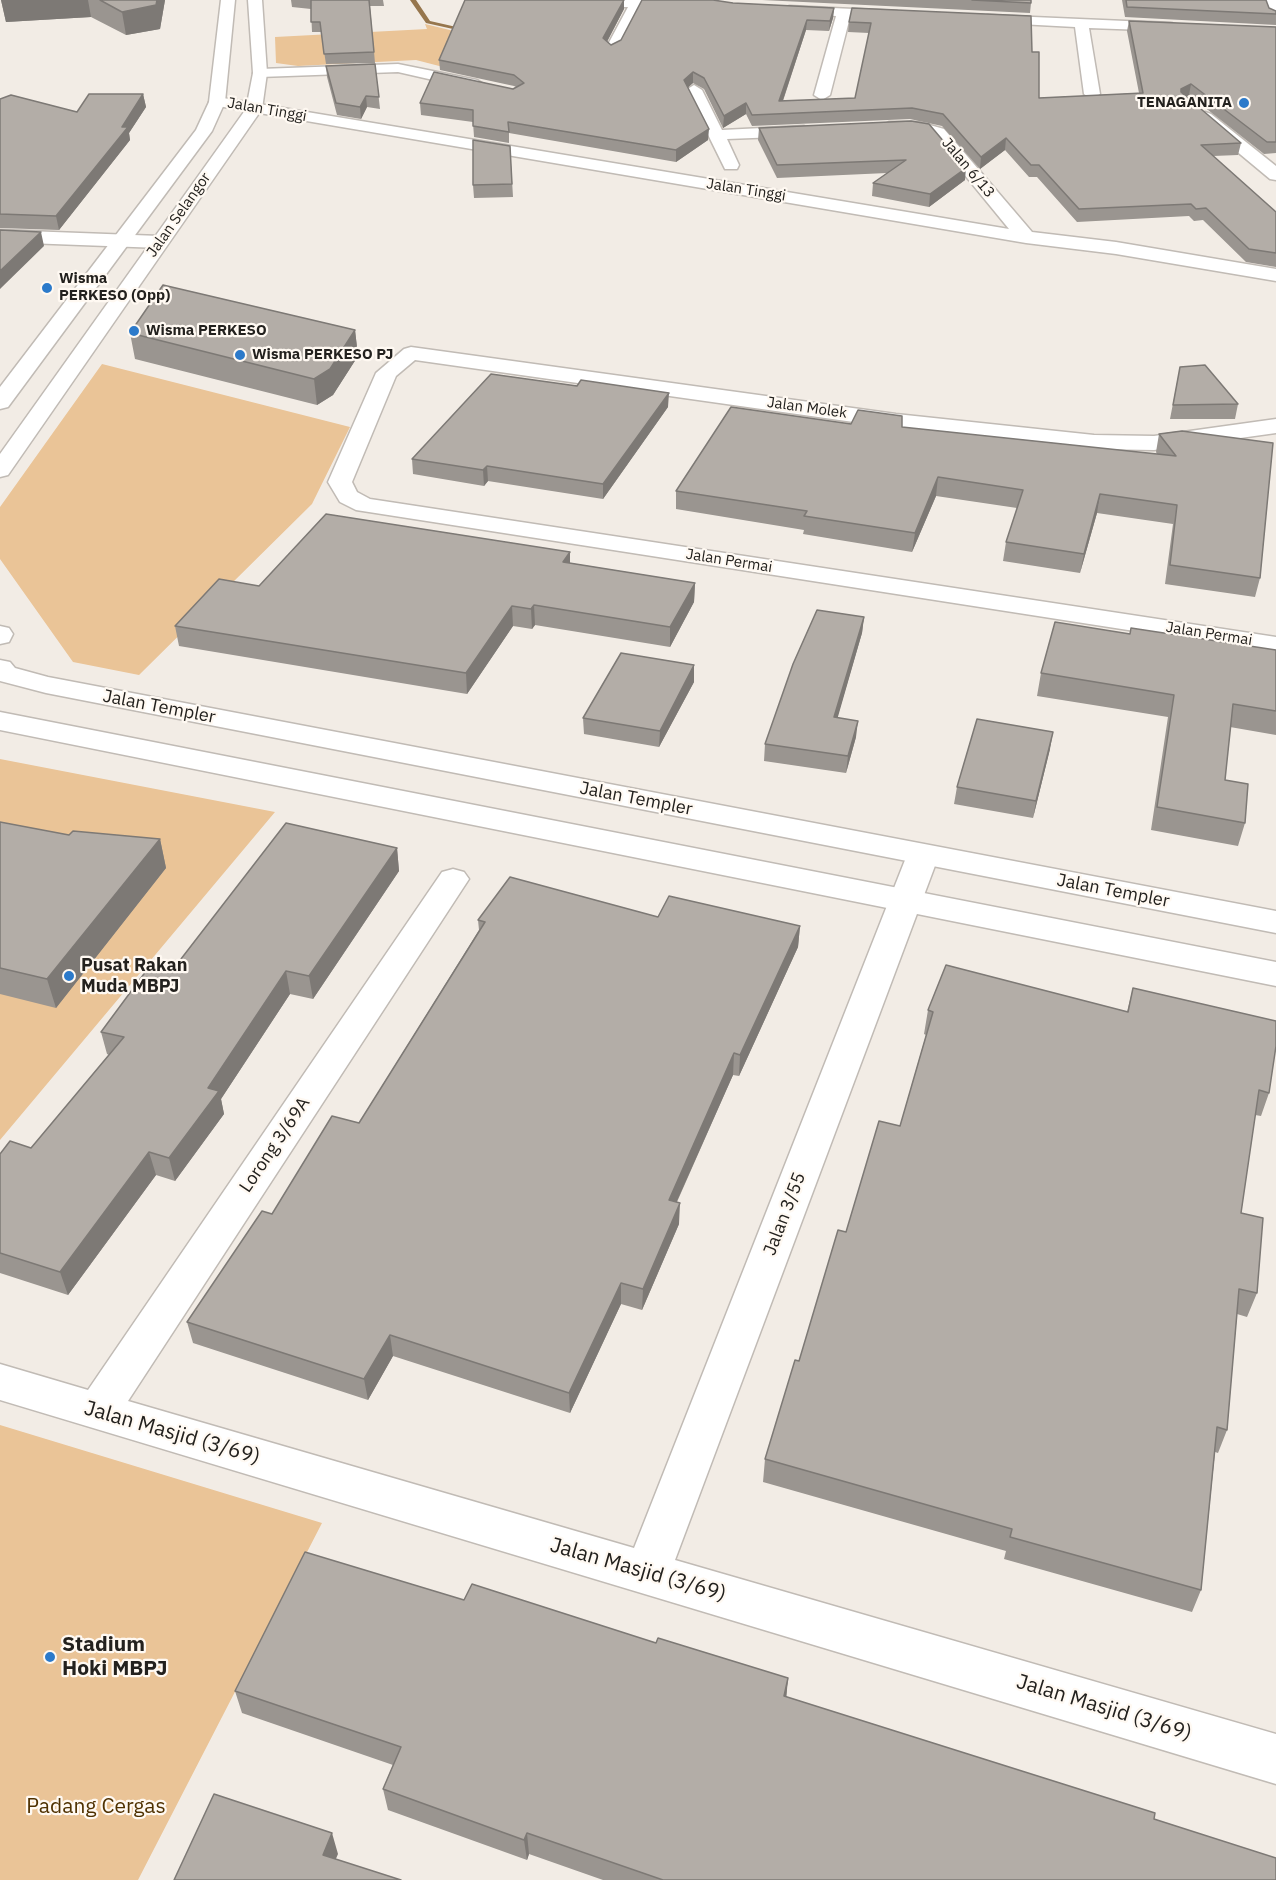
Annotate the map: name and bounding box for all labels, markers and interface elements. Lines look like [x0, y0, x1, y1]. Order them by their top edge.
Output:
street label: Jalan Tinggi [226, 94, 308, 126]
place label: TENAGANITA [1137, 94, 1232, 112]
marker: TENAGANITA [1237, 96, 1251, 110]
street label: Jalan 6/13 [938, 134, 998, 202]
street label: Jalan Selangor [143, 169, 215, 261]
street label: Jalan Tinggi [705, 175, 787, 205]
place label: Wisma PERKESO (Opp) [59, 270, 170, 305]
marker: Wisma PERKESO (Opp) [40, 281, 54, 295]
place label: Wisma PERKESO [146, 322, 267, 340]
marker: Wisma PERKESO [127, 324, 141, 338]
place label: Wisma PERKESO PJ [252, 346, 393, 364]
marker: Wisma PERKESO PJ [233, 348, 247, 362]
street label: Jalan Molek [766, 393, 848, 423]
street label: Jalan Permai [685, 545, 773, 577]
street label: Jalan Permai [1165, 618, 1253, 650]
street label: Jalan Templer [101, 685, 217, 729]
street label: Jalan Templer [578, 777, 694, 821]
street label: Jalan Templer [1055, 869, 1171, 913]
place label: Pusat Rakan Muda MBPJ [81, 955, 187, 998]
marker: Pusat Rakan Muda MBPJ [62, 969, 76, 983]
street label: Lorong 3/69A [235, 1093, 315, 1197]
street label: Jalan 3/55 [759, 1169, 811, 1259]
street label: Jalan Masjid (3/69) [81, 1396, 263, 1470]
street label: Jalan Masjid (3/69) [547, 1533, 729, 1607]
place label: Stadium Hoki MBPJ [62, 1632, 167, 1682]
marker: Stadium Hoki MBPJ [43, 1650, 57, 1664]
street label: Jalan Masjid (3/69) [1013, 1669, 1195, 1747]
park label: Padang Cergas [26, 1794, 166, 1820]

